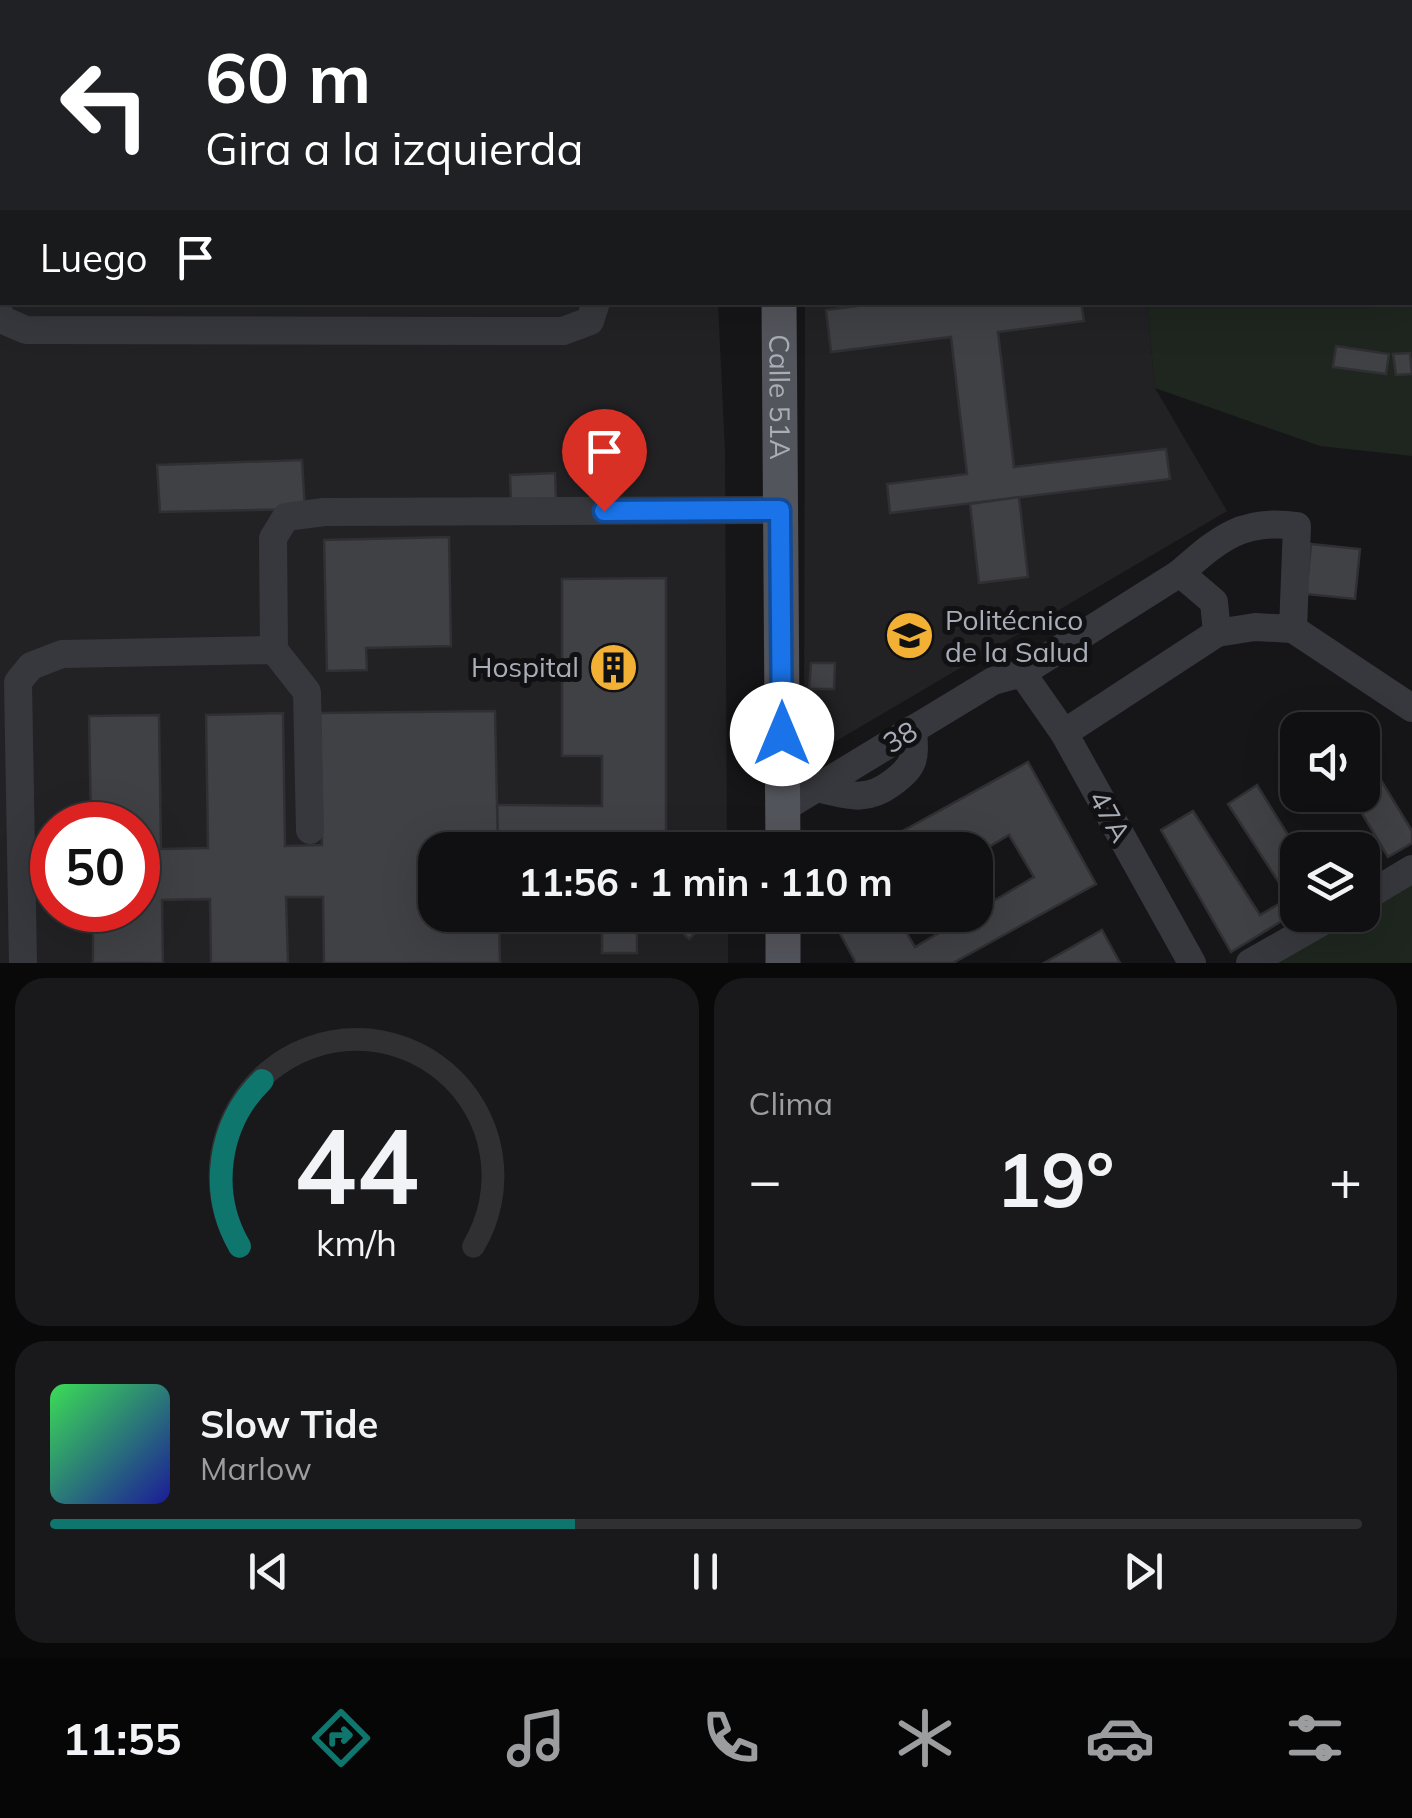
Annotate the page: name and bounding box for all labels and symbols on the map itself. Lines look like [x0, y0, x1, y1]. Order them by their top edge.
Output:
street label: Calle 51A [762, 334, 798, 460]
pin [562, 409, 647, 512]
place label: Politécnico de la Salud [945, 602, 1089, 669]
school or university icon: Politécnico de la Salud [884, 610, 936, 662]
building icon: Hospital [588, 641, 640, 693]
place label: Hospital [471, 649, 579, 684]
position arrow [730, 682, 834, 786]
street label: 38 [876, 713, 923, 760]
street label: 47A [1082, 784, 1139, 848]
speed limit sign: 50 [30, 802, 160, 932]

